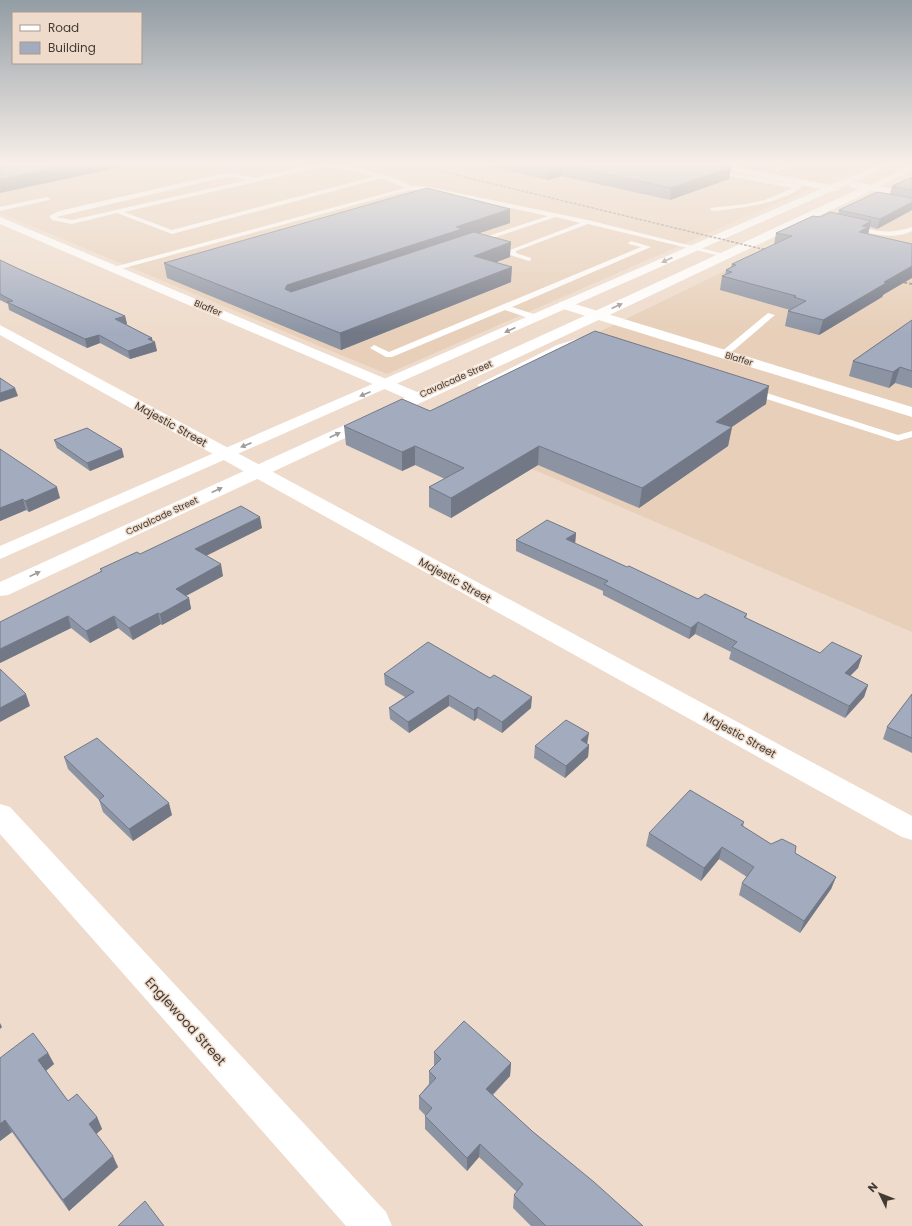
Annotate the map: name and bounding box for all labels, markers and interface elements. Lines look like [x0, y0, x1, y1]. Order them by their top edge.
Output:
legend [12, 12, 142, 64]
text: Road [48, 19, 79, 36]
text: Building [48, 39, 96, 56]
one-way arrow [661, 257, 673, 263]
street label: Blaffer [192, 297, 224, 319]
one-way arrow [612, 303, 623, 309]
one-way arrow [504, 327, 516, 333]
street label: Blaffer [724, 349, 755, 369]
street label: Cavalcade Street [418, 358, 494, 400]
one-way arrow [359, 391, 371, 397]
street label: Majestic Street [132, 397, 210, 451]
one-way arrow [329, 432, 341, 438]
one-way arrow [240, 443, 252, 449]
one-way arrow [211, 487, 223, 493]
street label: Cavalcade Street [124, 494, 200, 538]
street label: Majestic Street [416, 553, 494, 607]
one-way arrow [30, 571, 41, 577]
street label: Majestic Street [701, 708, 779, 762]
street label: Englewood Street [141, 973, 231, 1070]
north arrow [860, 1174, 900, 1214]
text: N [864, 1179, 881, 1196]

